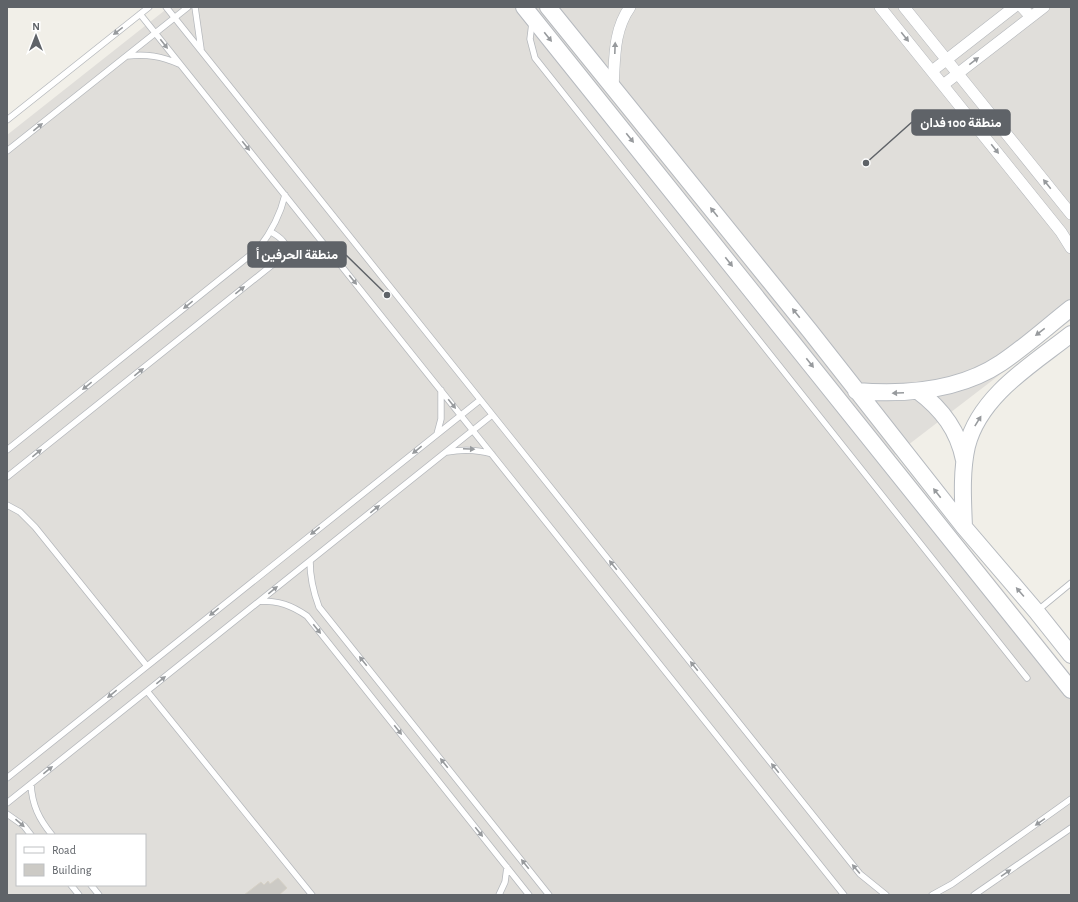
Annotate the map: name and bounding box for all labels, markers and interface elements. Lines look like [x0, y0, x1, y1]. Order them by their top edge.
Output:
north arrow [16, 16, 56, 56]
text: N [32, 21, 40, 32]
one-way arrow [113, 27, 124, 36]
one-way arrow [544, 32, 553, 43]
one-way arrow [900, 32, 909, 43]
one-way arrow [160, 39, 169, 50]
one-way arrow [612, 42, 619, 54]
one-way arrow [968, 57, 979, 65]
callout: منطقة 100 فدان [912, 110, 1010, 135]
text: منطقة 100 فدان [920, 117, 1002, 130]
one-way arrow [32, 123, 43, 131]
one-way arrow [626, 133, 635, 144]
one-way arrow [241, 140, 250, 151]
one-way arrow [991, 144, 1000, 155]
one-way arrow [1042, 179, 1051, 190]
one-way arrow [710, 207, 719, 218]
callout: منطقة الحرفين أ [248, 242, 346, 267]
text: منطقة الحرفين أ [256, 247, 338, 263]
one-way arrow [725, 256, 734, 267]
one-way arrow [349, 275, 358, 286]
one-way arrow [235, 286, 246, 295]
one-way arrow [183, 301, 194, 310]
one-way arrow [791, 308, 800, 319]
one-way arrow [1035, 328, 1046, 337]
one-way arrow [806, 358, 815, 369]
one-way arrow [133, 367, 144, 376]
one-way arrow [81, 382, 92, 391]
one-way arrow [892, 389, 904, 396]
one-way arrow [447, 398, 456, 409]
one-way arrow [974, 416, 982, 426]
one-way arrow [411, 446, 422, 454]
one-way arrow [463, 446, 475, 453]
one-way arrow [32, 449, 43, 457]
one-way arrow [932, 487, 941, 498]
one-way arrow [369, 504, 380, 513]
one-way arrow [310, 527, 321, 536]
one-way arrow [608, 560, 617, 570]
one-way arrow [268, 586, 279, 594]
one-way arrow [1016, 587, 1025, 598]
one-way arrow [208, 608, 219, 617]
one-way arrow [312, 623, 321, 634]
one-way arrow [358, 656, 367, 667]
one-way arrow [690, 661, 698, 672]
one-way arrow [155, 676, 166, 684]
one-way arrow [107, 689, 118, 698]
one-way arrow [393, 725, 402, 736]
one-way arrow [439, 757, 448, 768]
one-way arrow [771, 763, 779, 773]
one-way arrow [43, 765, 54, 774]
one-way arrow [1034, 818, 1045, 827]
one-way arrow [15, 819, 25, 828]
one-way arrow [474, 826, 483, 837]
legend [16, 834, 146, 886]
text: Road [52, 844, 76, 856]
one-way arrow [520, 859, 529, 870]
text: Building [52, 864, 92, 876]
one-way arrow [852, 864, 861, 875]
one-way arrow [1001, 869, 1011, 877]

